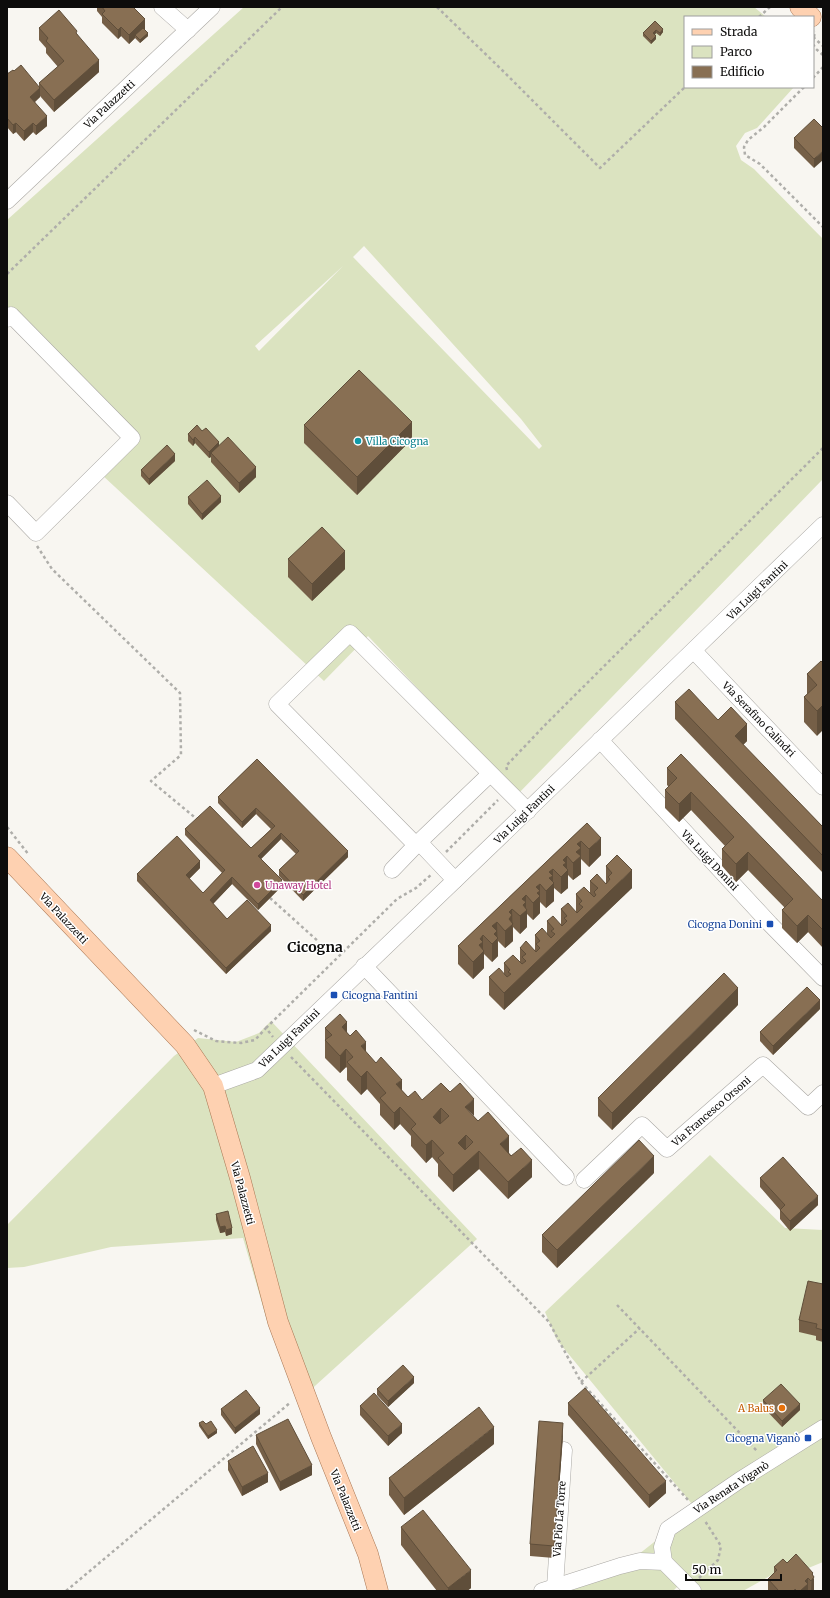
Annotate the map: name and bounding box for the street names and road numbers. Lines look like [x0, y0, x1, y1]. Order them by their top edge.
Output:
street label: Via Palazzetti [80, 77, 138, 132]
street label: Via Luigi Fantini [724, 558, 790, 623]
street label: Via Serafino Calindri [719, 678, 798, 760]
street label: Via Luigi Fantini [491, 782, 557, 847]
street label: Via Luigi Donini [678, 827, 741, 893]
street label: Via Palazzetti [36, 889, 91, 947]
street label: Via Luigi Fantini [256, 1006, 322, 1071]
street label: Via Francesco Orsoni [668, 1074, 753, 1150]
street label: Via Palazzetti [228, 1159, 257, 1226]
street label: Via Renata Viganò [690, 1458, 771, 1517]
street label: Via Palazzetti [327, 1467, 364, 1533]
street label: Via Pio La Torre [550, 1481, 569, 1558]

